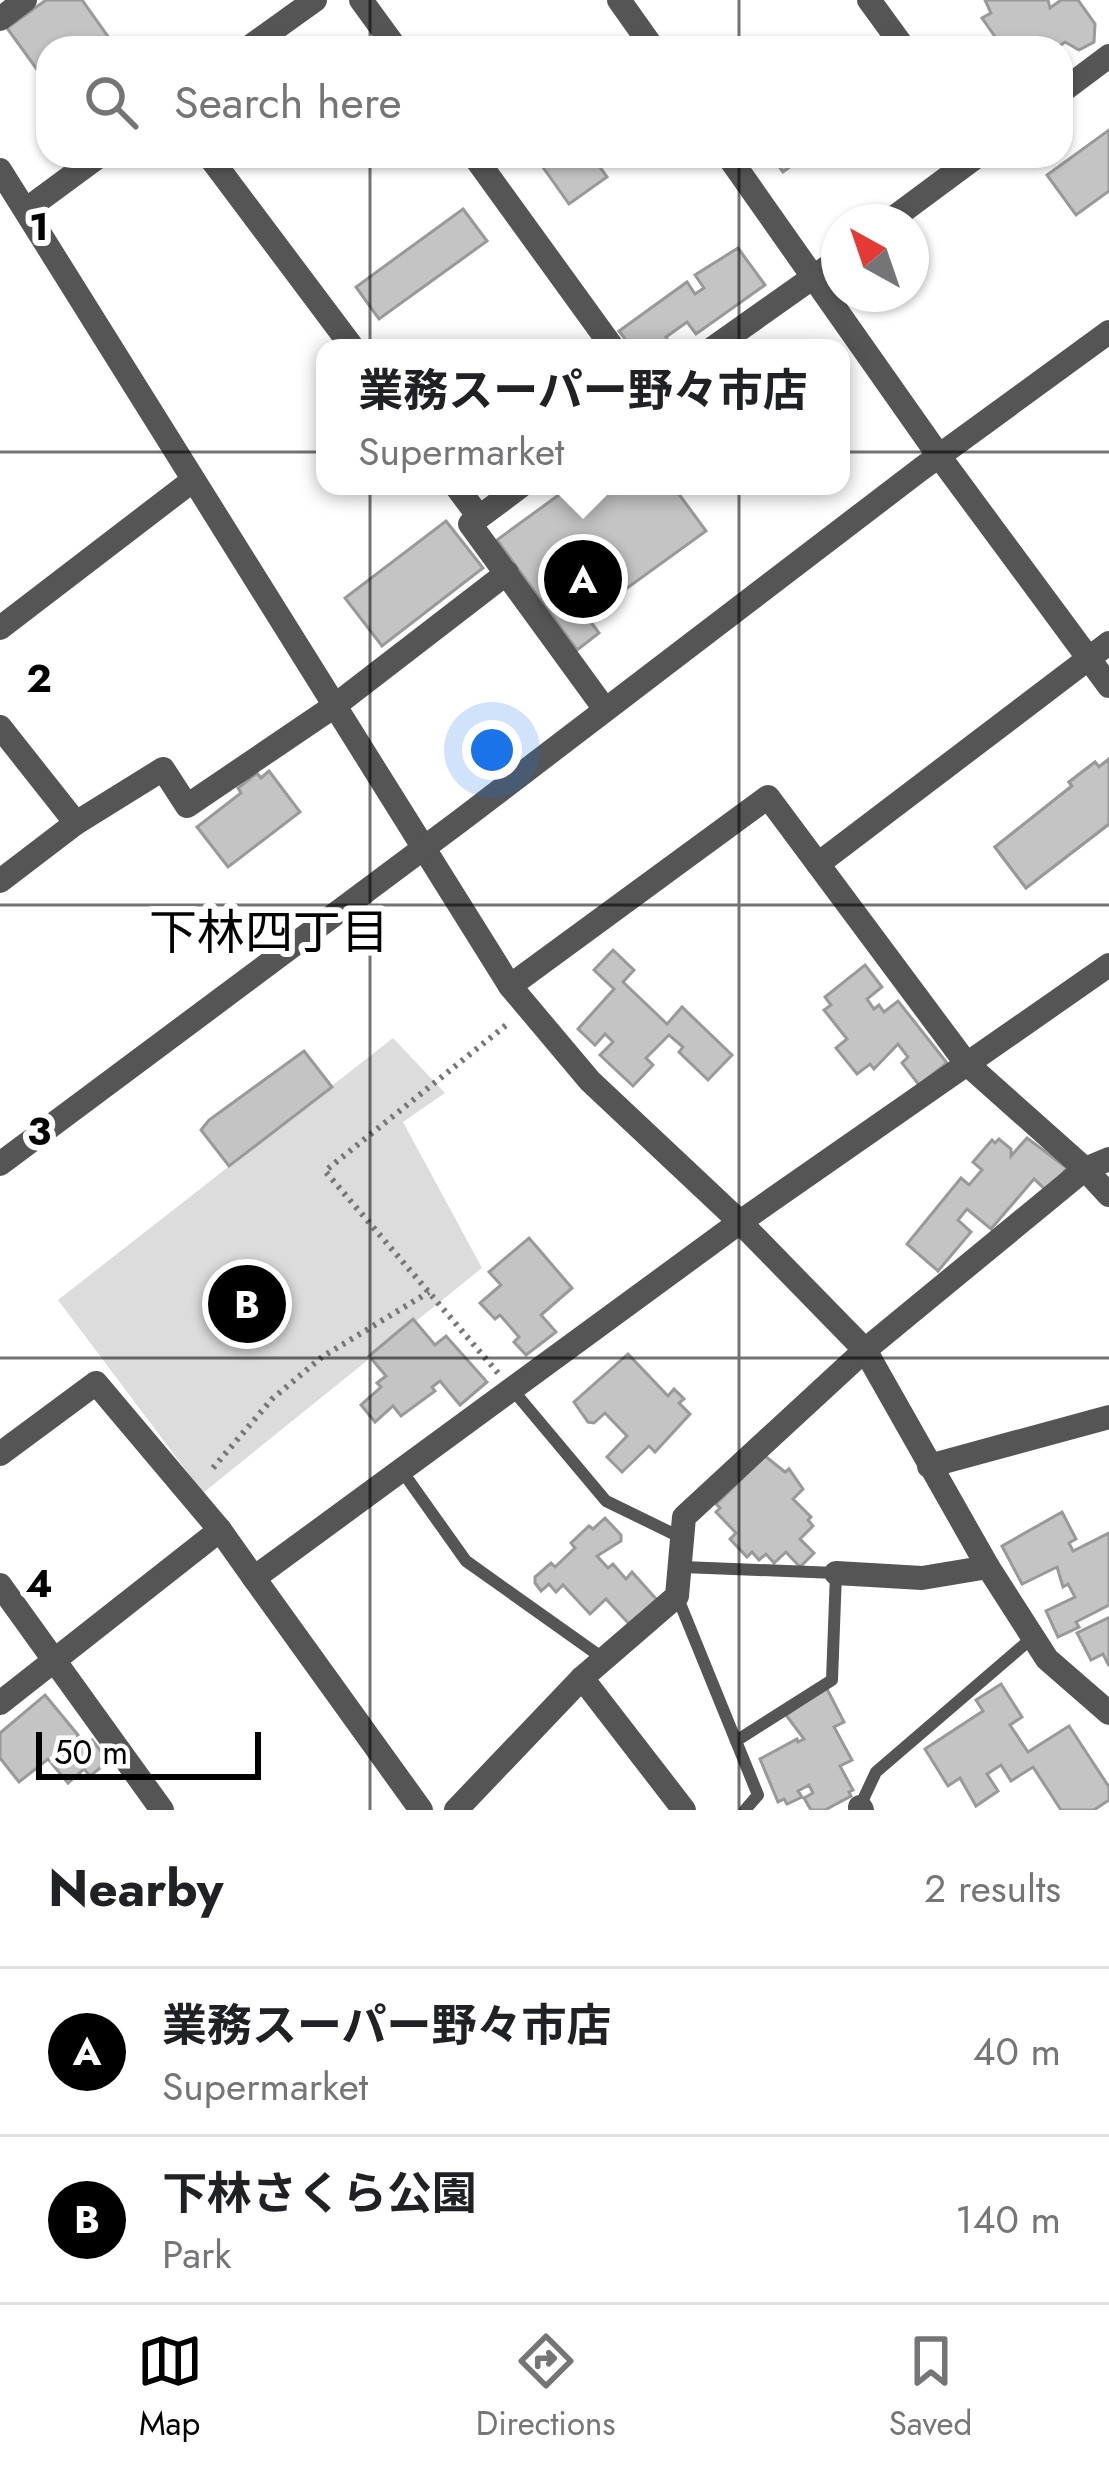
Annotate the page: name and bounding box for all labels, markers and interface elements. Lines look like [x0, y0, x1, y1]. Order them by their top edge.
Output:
search box [36, 36, 1073, 168]
icon: search [78, 69, 144, 135]
text: Search here [174, 70, 402, 135]
text: 1 [29, 198, 49, 255]
north arrow [821, 204, 929, 312]
popup [316, 339, 850, 495]
text: 業務スーパー野々市店 [358, 358, 808, 423]
text: Supermarket [358, 423, 564, 480]
pin: A [544, 534, 622, 624]
text: 2 [26, 650, 52, 707]
your location [462, 720, 522, 780]
district label: 下林四丁目 [149, 898, 389, 967]
text: 3 [27, 1103, 51, 1160]
pin: B [208, 1259, 286, 1349]
text: 4 [25, 1555, 53, 1612]
scale bar [36, 1726, 261, 1779]
text: 50 m [54, 1729, 128, 1776]
text: Nearby [48, 1851, 223, 1925]
text: 2 results [924, 1860, 1061, 1917]
text: 業務スーパー野々市店 [162, 1993, 612, 2058]
text: A [73, 2023, 101, 2080]
text: 40 m [973, 2023, 1061, 2080]
text: Supermarket [162, 2058, 368, 2115]
text: 下林さくら公園 [162, 2161, 477, 2226]
text: B [74, 2191, 100, 2248]
text: 140 m [955, 2191, 1061, 2248]
text: Park [162, 2226, 232, 2283]
tab: Map [137, 2328, 203, 2447]
tab: Directions [476, 2328, 616, 2447]
tab: Saved [889, 2328, 972, 2447]

